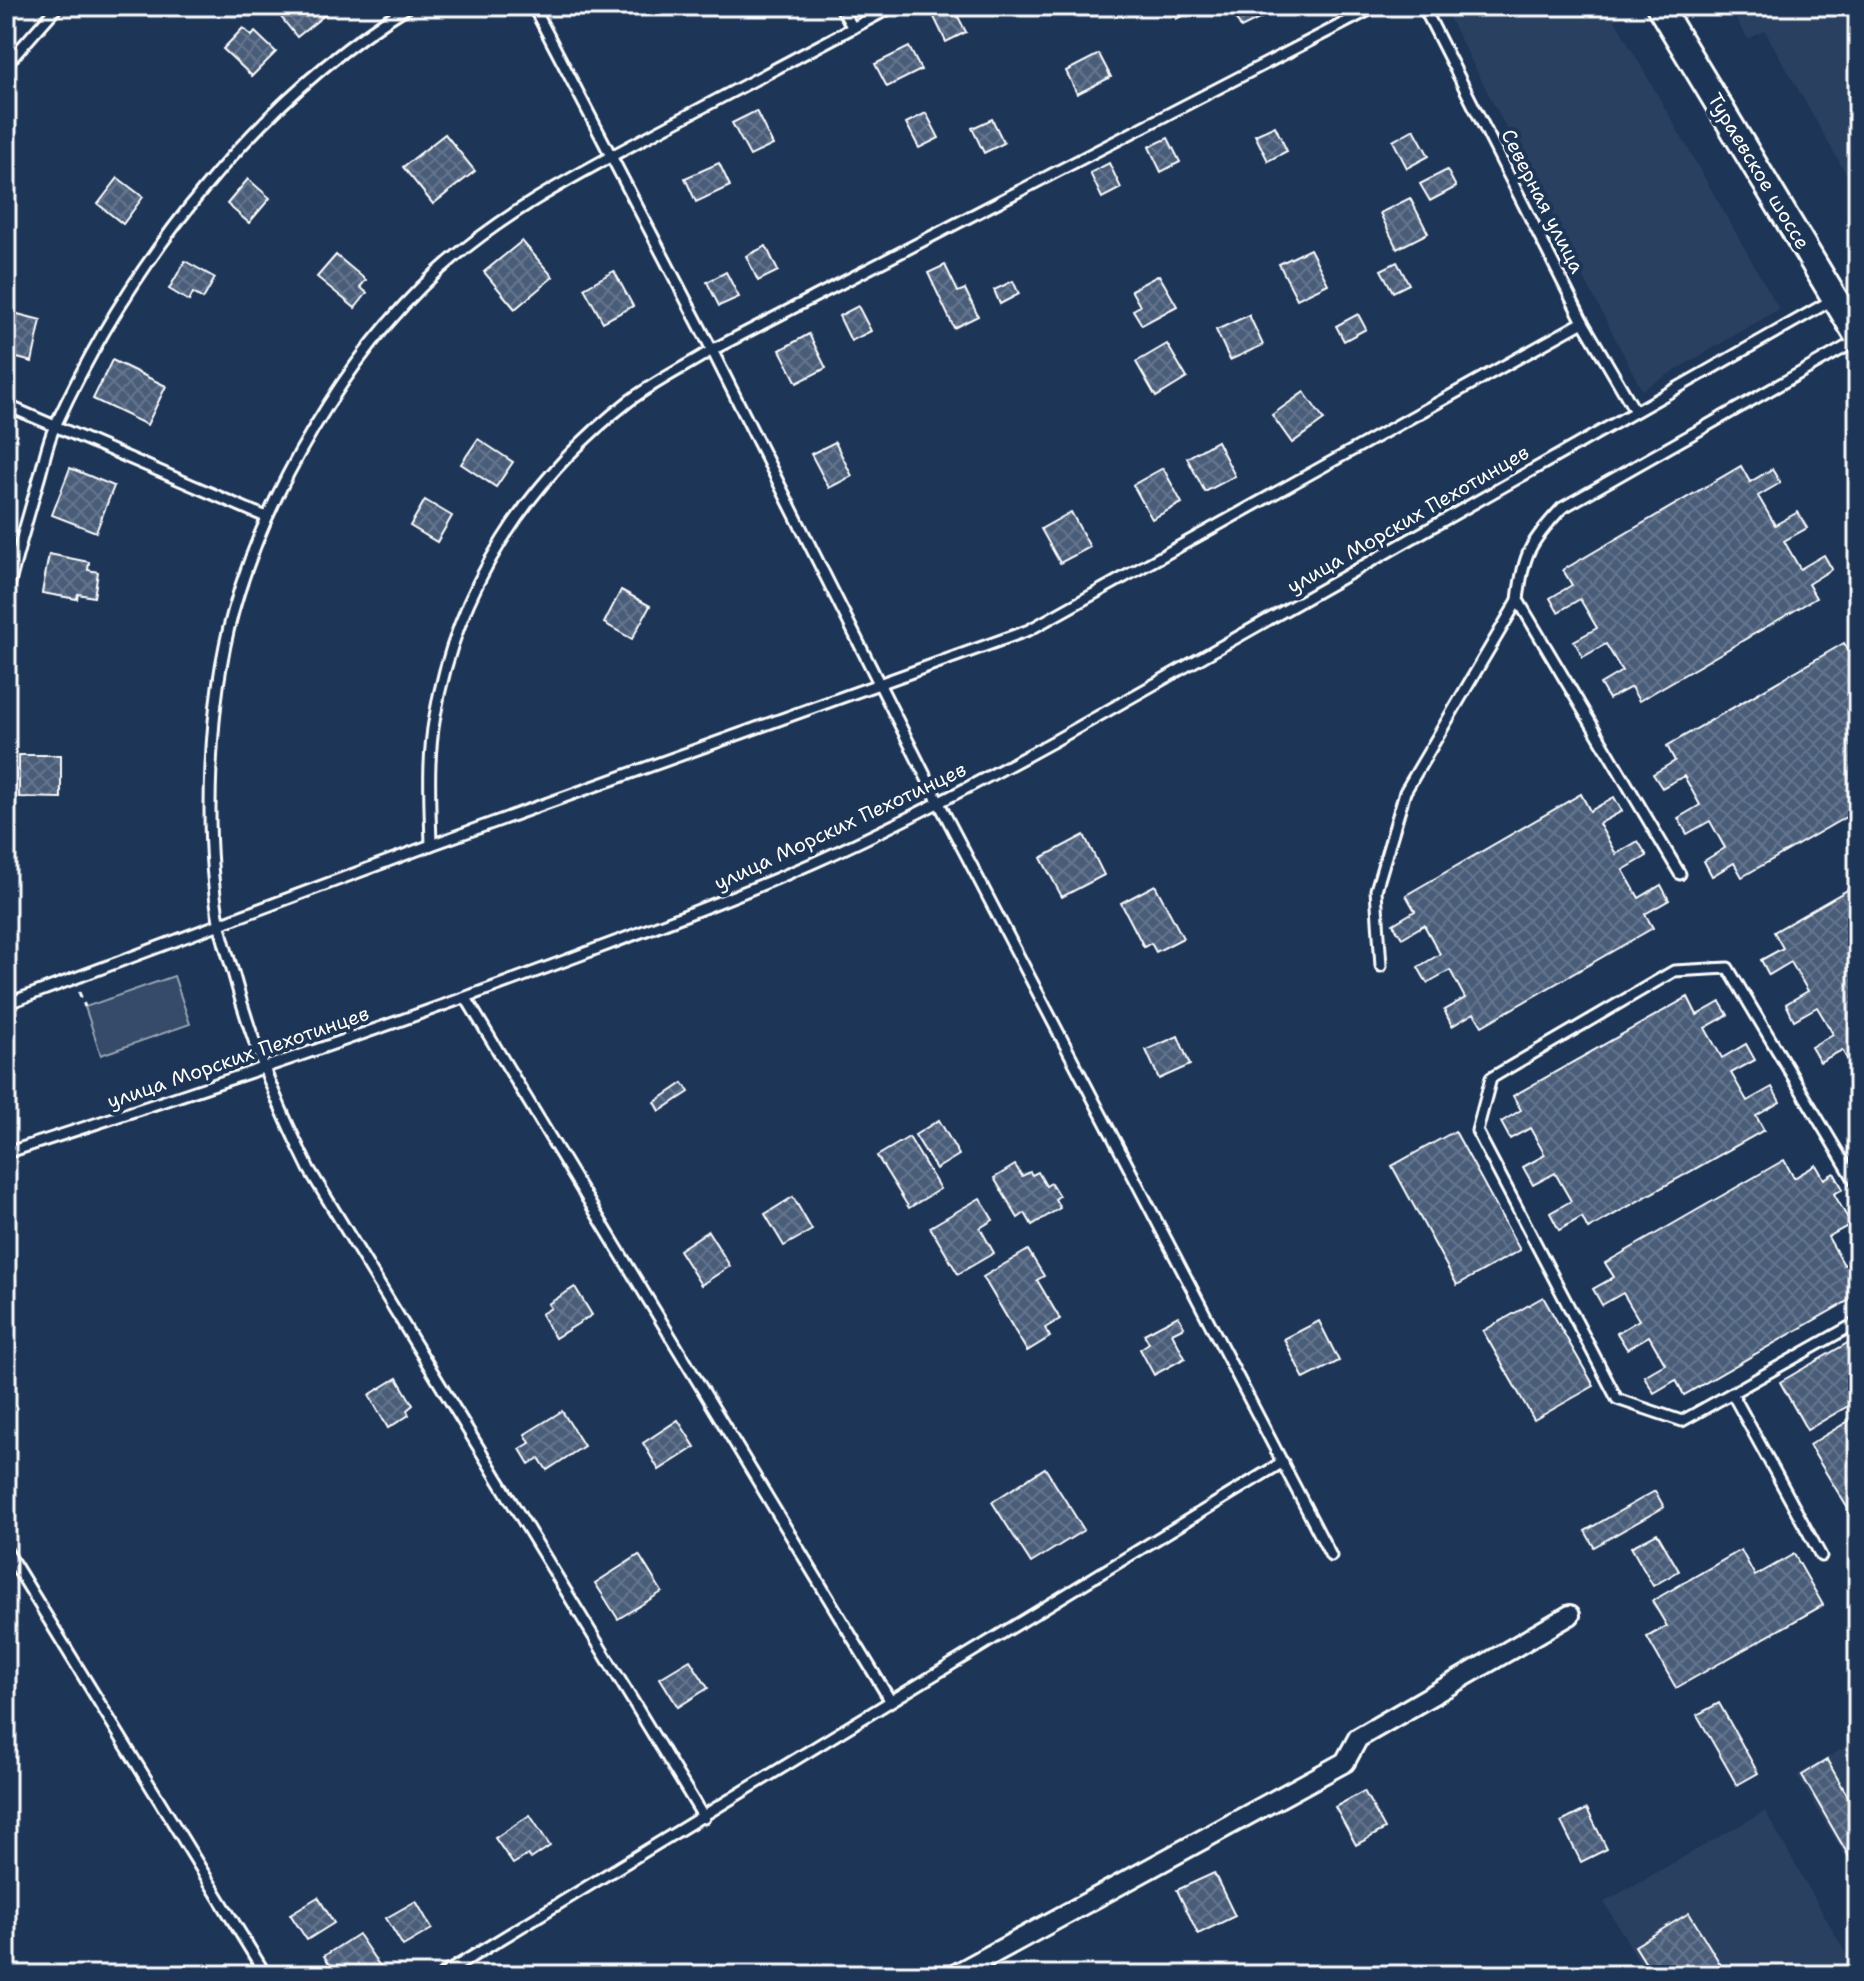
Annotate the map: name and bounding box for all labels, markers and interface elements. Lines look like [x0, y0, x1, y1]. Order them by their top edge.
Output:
street label: Тураевское шоссе [1702, 88, 1816, 254]
street label: Северная улица [1495, 125, 1591, 278]
street label: улица Морских Пехотинцев [1282, 439, 1534, 599]
street label: улица Морских Пехотинцев [710, 756, 970, 896]
street label: улица Морских Пехотинцев [104, 1000, 372, 1114]

